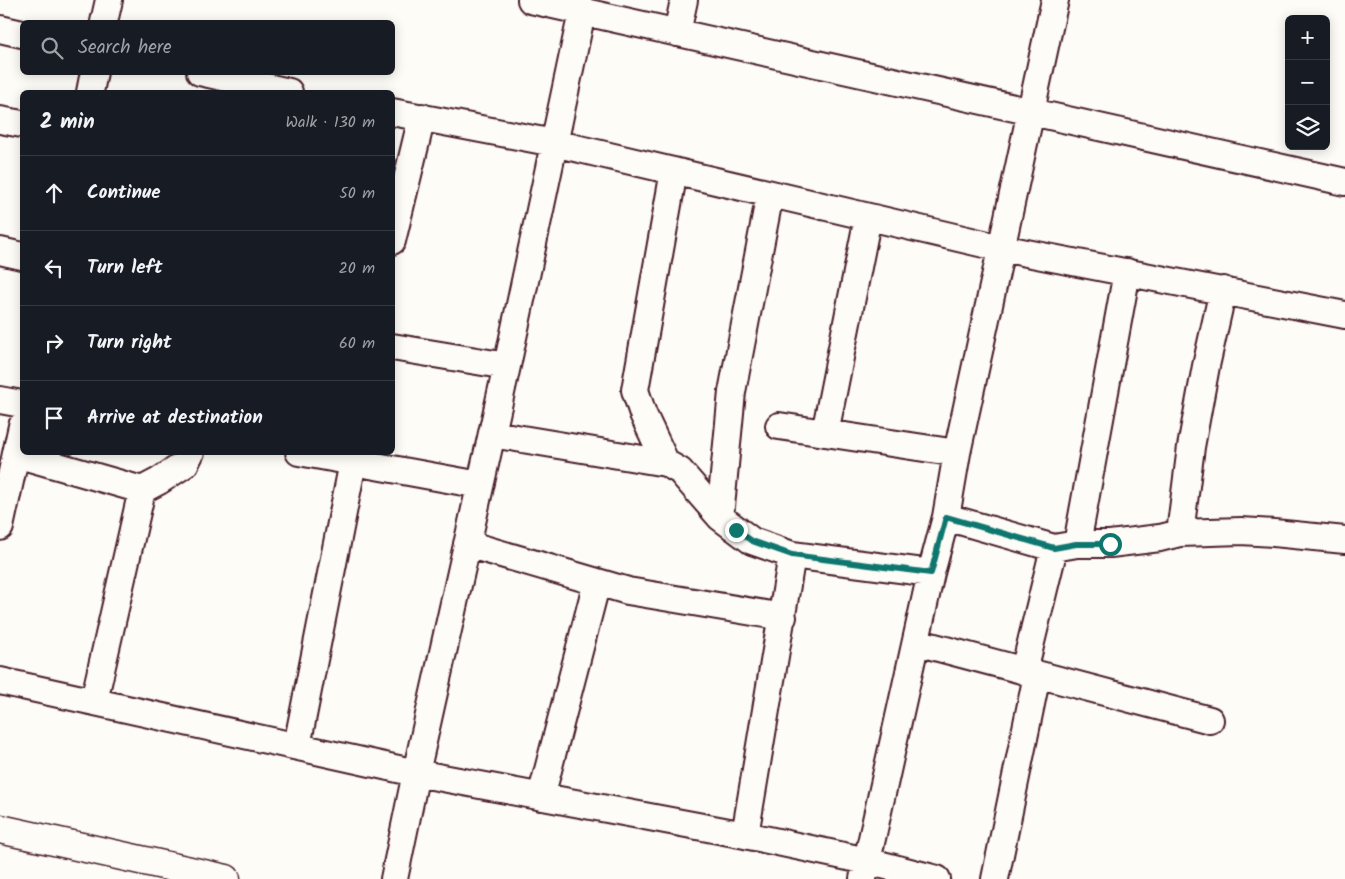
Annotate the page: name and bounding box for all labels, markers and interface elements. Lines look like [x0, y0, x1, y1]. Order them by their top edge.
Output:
map controls [1285, 15, 1330, 150]
button: + [1285, 15, 1330, 60]
search box [20, 20, 395, 75]
text: Search here [78, 33, 172, 63]
icon: search [38, 34, 66, 62]
button: − [1285, 60, 1330, 105]
button: layers [1285, 105, 1330, 150]
text: 2 min [40, 106, 95, 139]
text: Walk · 130 m [286, 110, 375, 135]
text: Continue [87, 178, 160, 208]
icon: ahead [40, 179, 68, 207]
text: 50 m [339, 181, 375, 206]
text: Turn left [87, 253, 162, 283]
icon: left [40, 254, 68, 282]
text: 20 m [339, 256, 375, 281]
text: Turn right [87, 328, 172, 358]
icon: right [40, 329, 68, 357]
text: 60 m [339, 331, 375, 356]
text: Arrive at destination [87, 403, 263, 433]
icon: arrive [40, 404, 68, 432]
route end [725, 519, 748, 542]
route start [1099, 533, 1122, 556]

